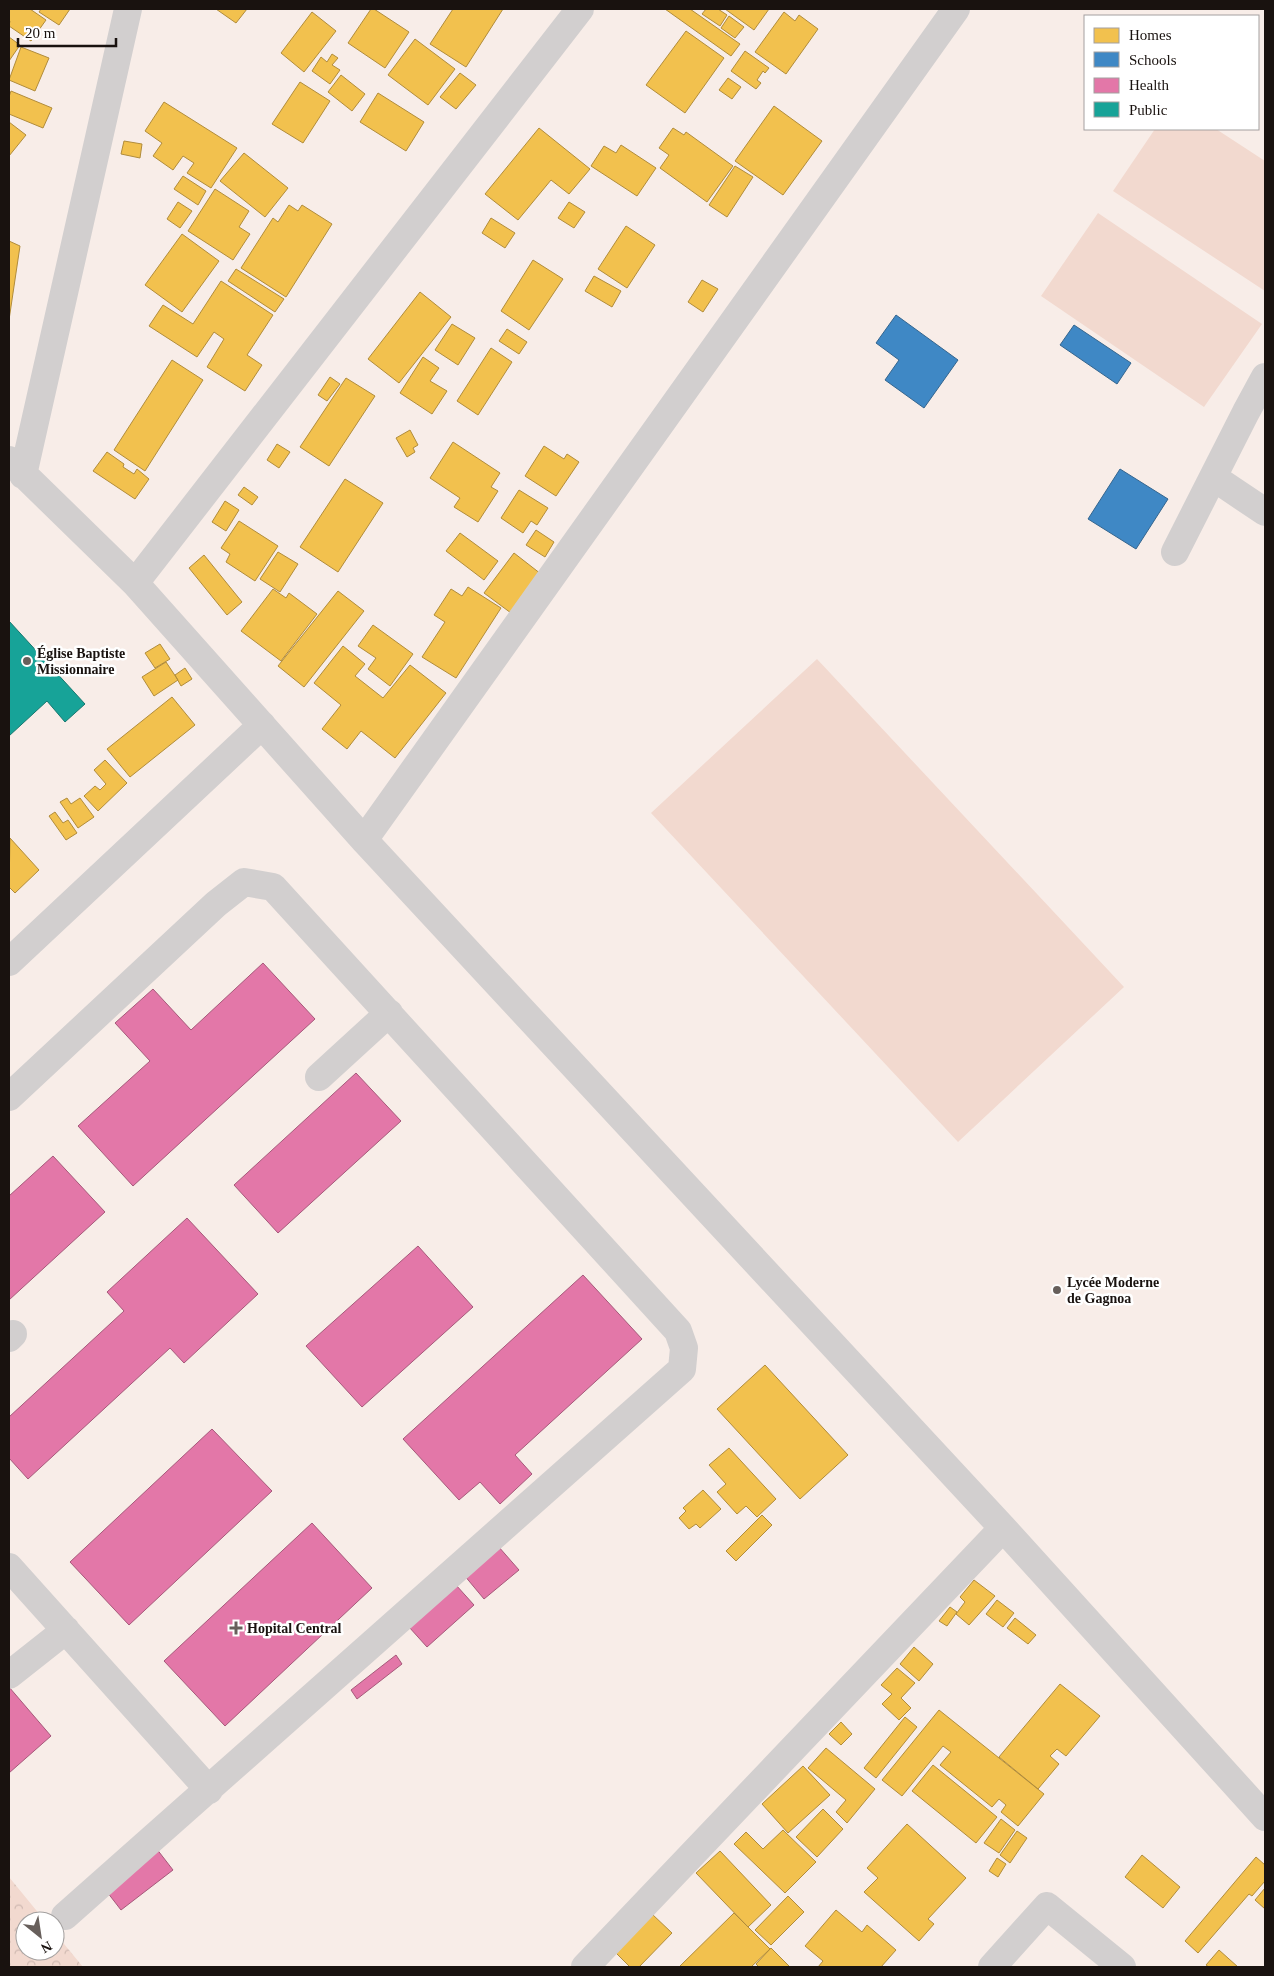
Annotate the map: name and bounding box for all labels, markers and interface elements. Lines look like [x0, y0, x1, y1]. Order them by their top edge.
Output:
scale bar [18, 15, 115, 47]
legend [1084, 15, 1259, 130]
text: 20 m [25, 25, 56, 41]
text: Homes [1129, 27, 1172, 43]
text: Schools [1129, 52, 1177, 68]
text: Health [1129, 77, 1169, 93]
text: Public [1129, 102, 1168, 118]
place label: Église Baptiste Missionnaire [37, 645, 125, 677]
marker: Église Baptiste Missionnaire [21, 655, 33, 667]
place label: Lycée Moderne de Gagnoa [1067, 1275, 1159, 1306]
marker: Lycée Moderne de Gagnoa [1051, 1284, 1063, 1296]
marker: Hopital Central [229, 1621, 243, 1635]
place label: Hopital Central [247, 1621, 342, 1636]
north arrow [15, 1911, 65, 1961]
text: N [38, 1938, 54, 1956]

